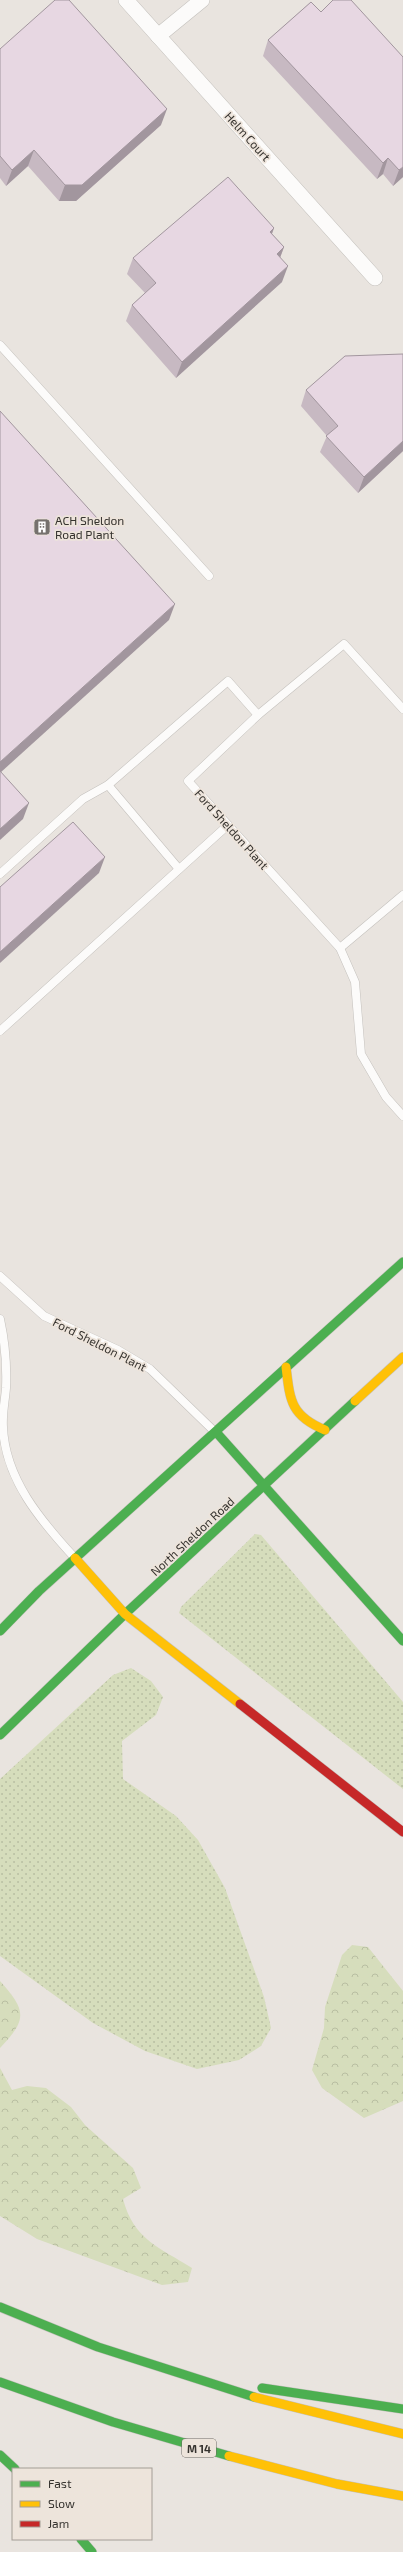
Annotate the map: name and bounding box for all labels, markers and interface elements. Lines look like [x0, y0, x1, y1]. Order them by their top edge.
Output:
street label: Helm Court [222, 109, 274, 164]
place label: ACH Sheldon Road Plant [55, 513, 124, 541]
building icon: ACH Sheldon Road Plant [32, 517, 52, 537]
street label: Ford Sheldon Plant [192, 786, 272, 872]
street label: Ford Sheldon Plant [51, 1314, 150, 1374]
street label: North Sheldon Road [147, 1494, 237, 1578]
road number: M 14 [182, 2439, 216, 2457]
legend [12, 2468, 152, 2540]
text: Fast [48, 2476, 72, 2490]
text: Slow [48, 2496, 75, 2510]
text: Jam [48, 2516, 69, 2530]

